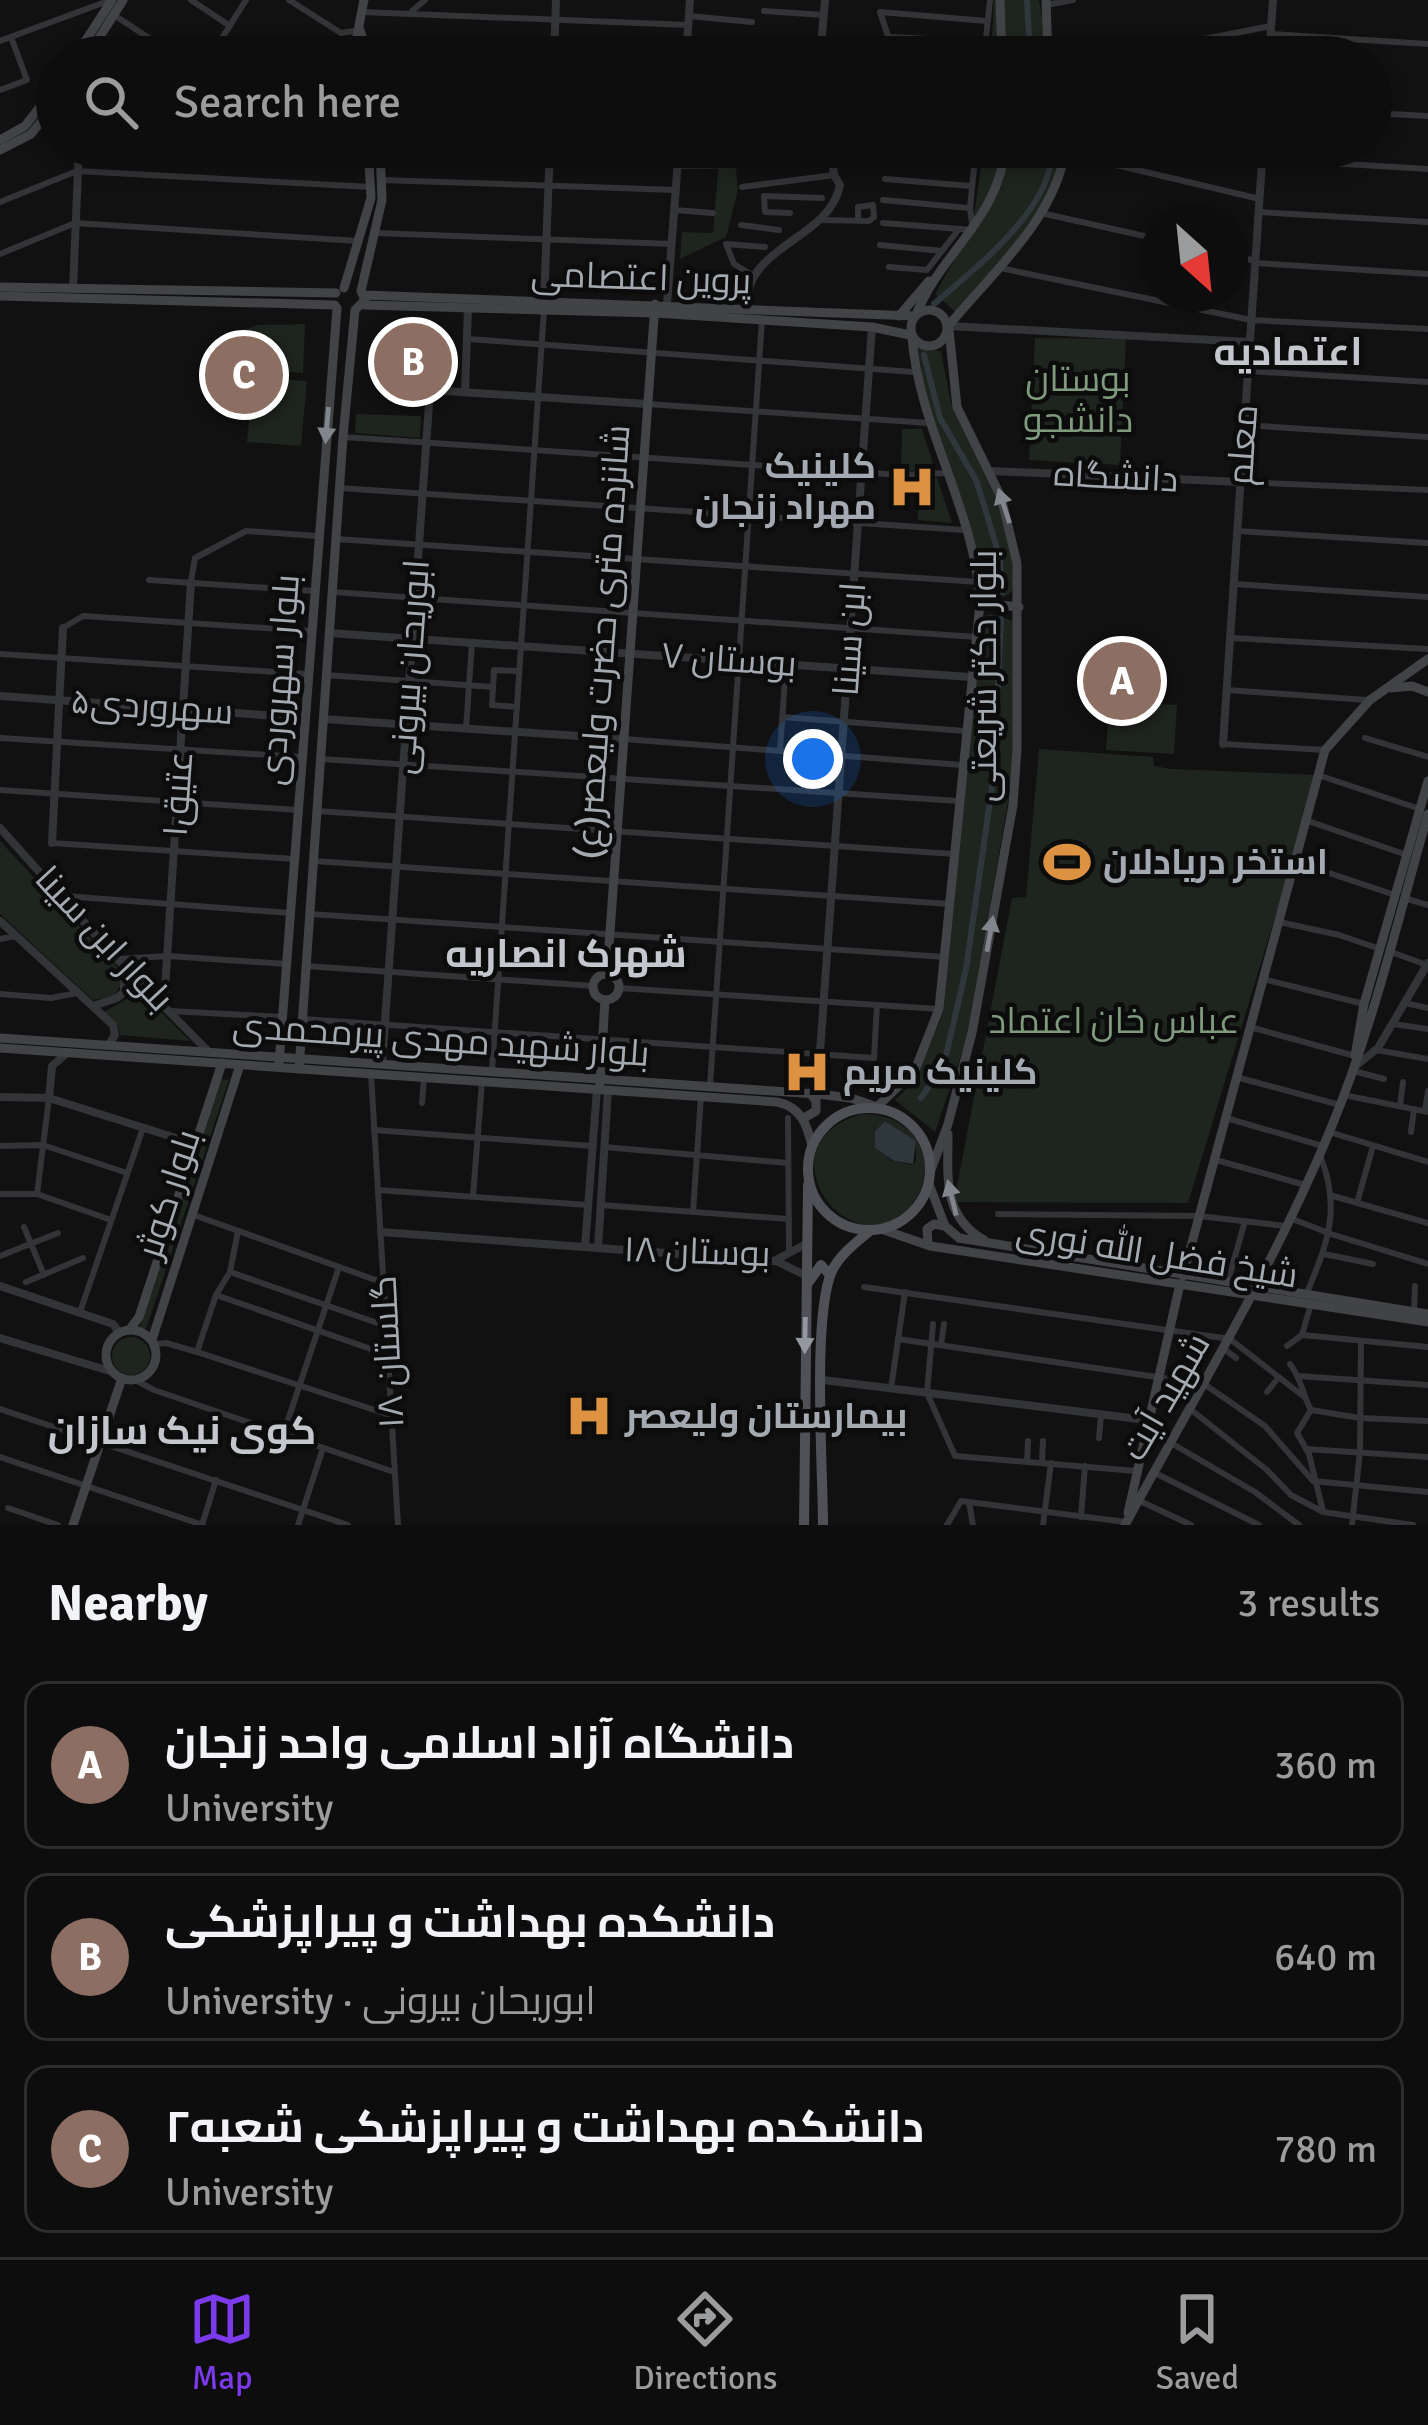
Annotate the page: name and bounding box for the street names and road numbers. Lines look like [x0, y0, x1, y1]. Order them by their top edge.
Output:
street label: پروین اعتصامی [530, 252, 752, 304]
street label: معلم [1218, 403, 1269, 487]
street label: شانزده متری حضرت ولیعصر(ع) [565, 423, 642, 861]
street label: دانشگاه [1053, 451, 1179, 503]
street label: بلوار دکتر شریعتی [962, 550, 1007, 802]
street label: ابوریحان بیرونی [380, 558, 440, 776]
street label: بلوار سهروردی [250, 573, 310, 787]
street label: ابن سینا [824, 581, 876, 697]
street label: بوستان ۷ [660, 633, 798, 687]
street label: سهروردی۵ [69, 679, 235, 735]
street label: عتیق۱ [153, 750, 203, 838]
street label: بلوار ابن سینا [25, 857, 183, 1021]
street label: بلوار شهید مهدی پیرمحمدی [231, 1003, 651, 1077]
street label: بلوار کوثر [127, 1124, 211, 1266]
street label: شیخ فضل الله نوری [1013, 1208, 1301, 1299]
street label: بوستان ۱۸ [623, 1227, 771, 1277]
street label: گلستان ۱۸ [362, 1274, 414, 1430]
street label: شهید آیت [1112, 1325, 1220, 1469]

